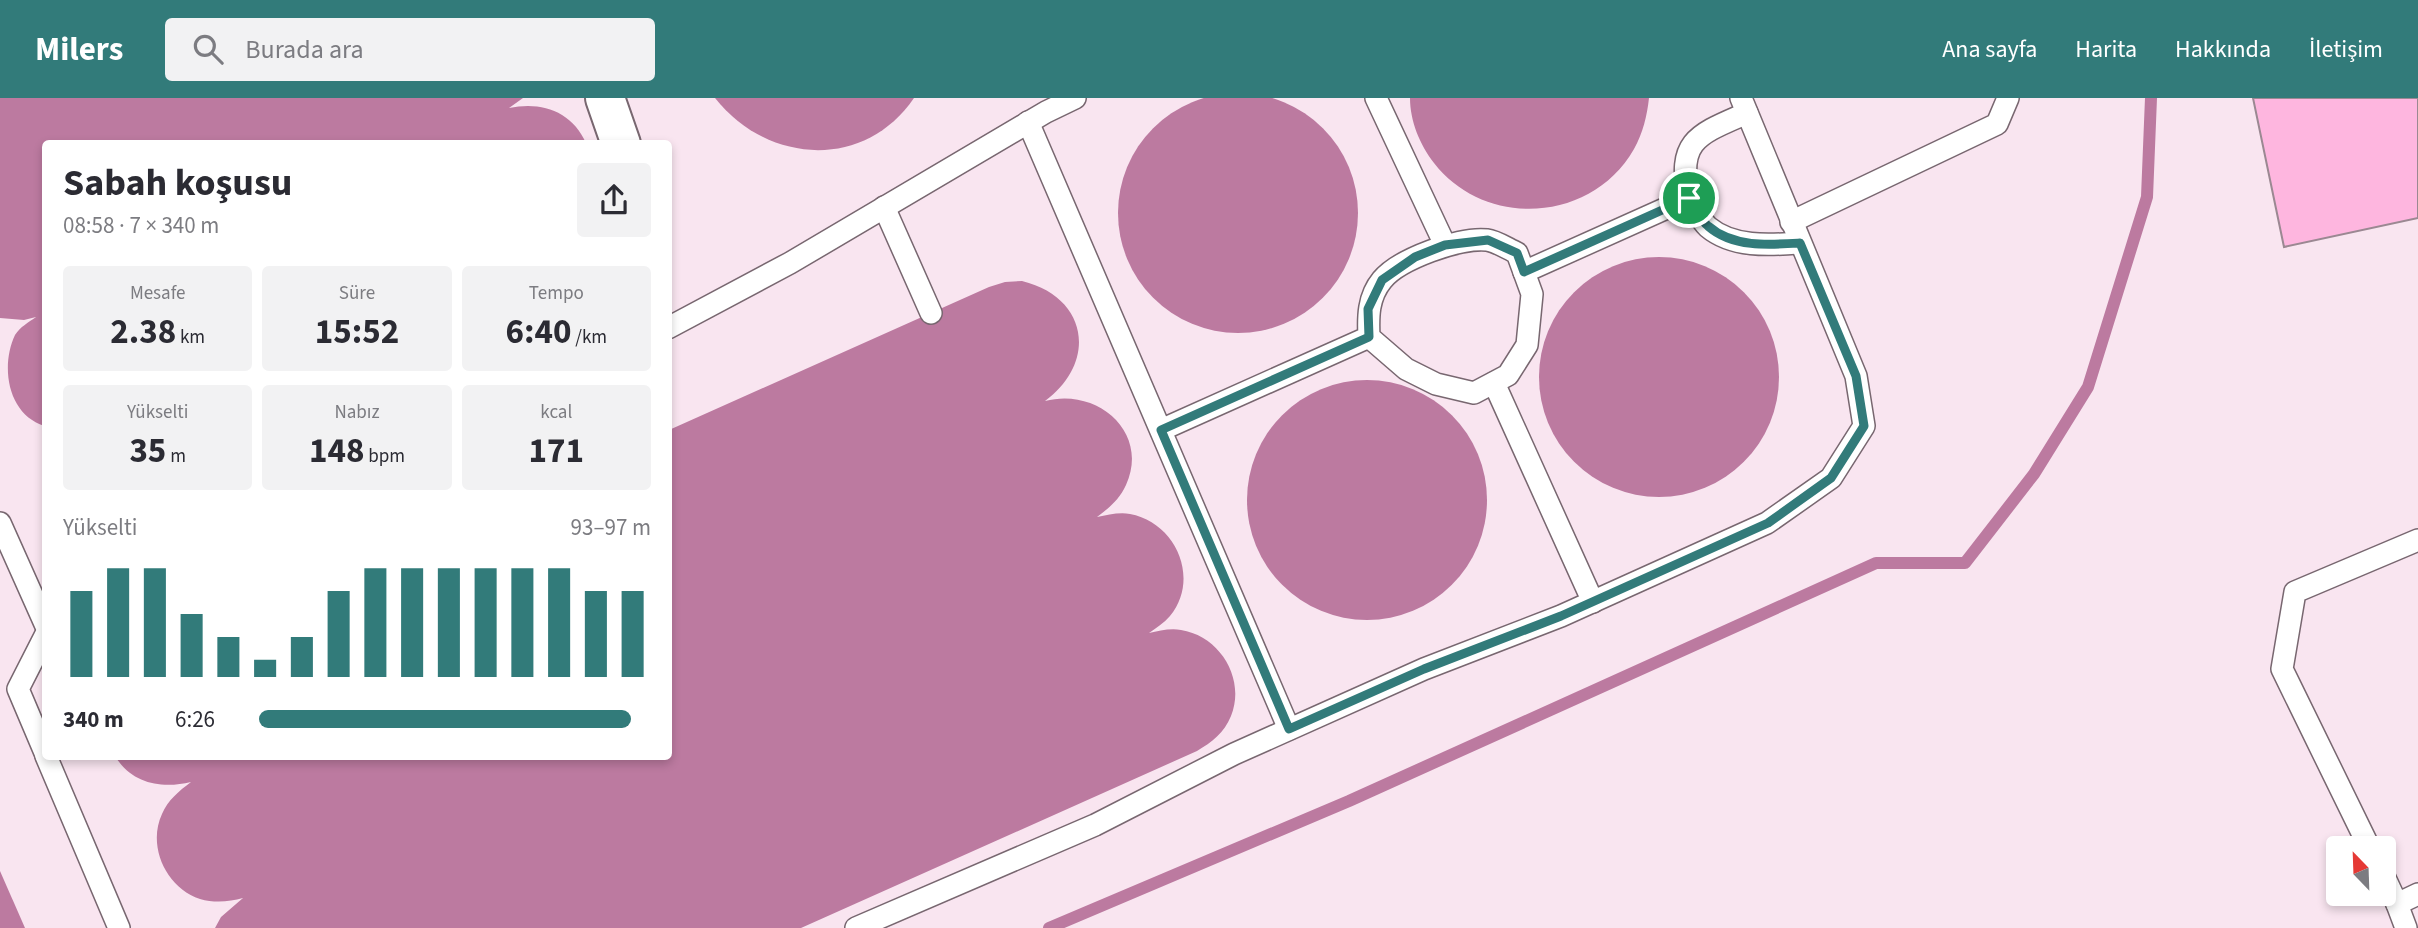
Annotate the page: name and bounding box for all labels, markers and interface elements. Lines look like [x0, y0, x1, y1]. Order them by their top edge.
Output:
search box [165, 18, 655, 81]
text: Milers [35, 26, 123, 73]
icon: search [189, 30, 227, 68]
text: Burada ara [245, 31, 364, 68]
text: Ana sayfa [1942, 32, 2037, 67]
text: Harita [2075, 32, 2137, 67]
text: Hakkında [2175, 32, 2271, 67]
text: İletişim [2309, 32, 2383, 67]
text: Sabah koşusu [63, 156, 292, 210]
button: share [577, 163, 651, 237]
pin [1659, 168, 1719, 228]
icon: arrive [1670, 179, 1708, 217]
text: 08:58 · 7 × 340 m [63, 209, 219, 242]
text: Mesafe [130, 280, 185, 307]
text: Süre [339, 280, 375, 307]
text: Tempo [529, 280, 584, 307]
text: 2.38 [110, 307, 176, 357]
text: 15:52 [315, 307, 399, 357]
text: 6:40 [506, 307, 571, 357]
text: km [176, 324, 205, 351]
text: /km [571, 324, 607, 351]
text: Yükselti [127, 399, 188, 426]
text: Nabız [334, 399, 380, 426]
text: kcal [540, 399, 572, 426]
text: 35 [129, 426, 166, 476]
text: 148 [309, 426, 364, 476]
text: 171 [529, 426, 584, 476]
text: m [166, 443, 186, 470]
text: bpm [364, 443, 405, 470]
text: Yükselti [63, 511, 137, 544]
text: 93–97 m [571, 511, 651, 544]
text: 340 m [63, 703, 124, 736]
text: 6:26 [175, 703, 215, 736]
north arrow [2326, 836, 2396, 906]
map controls [2326, 836, 2396, 906]

